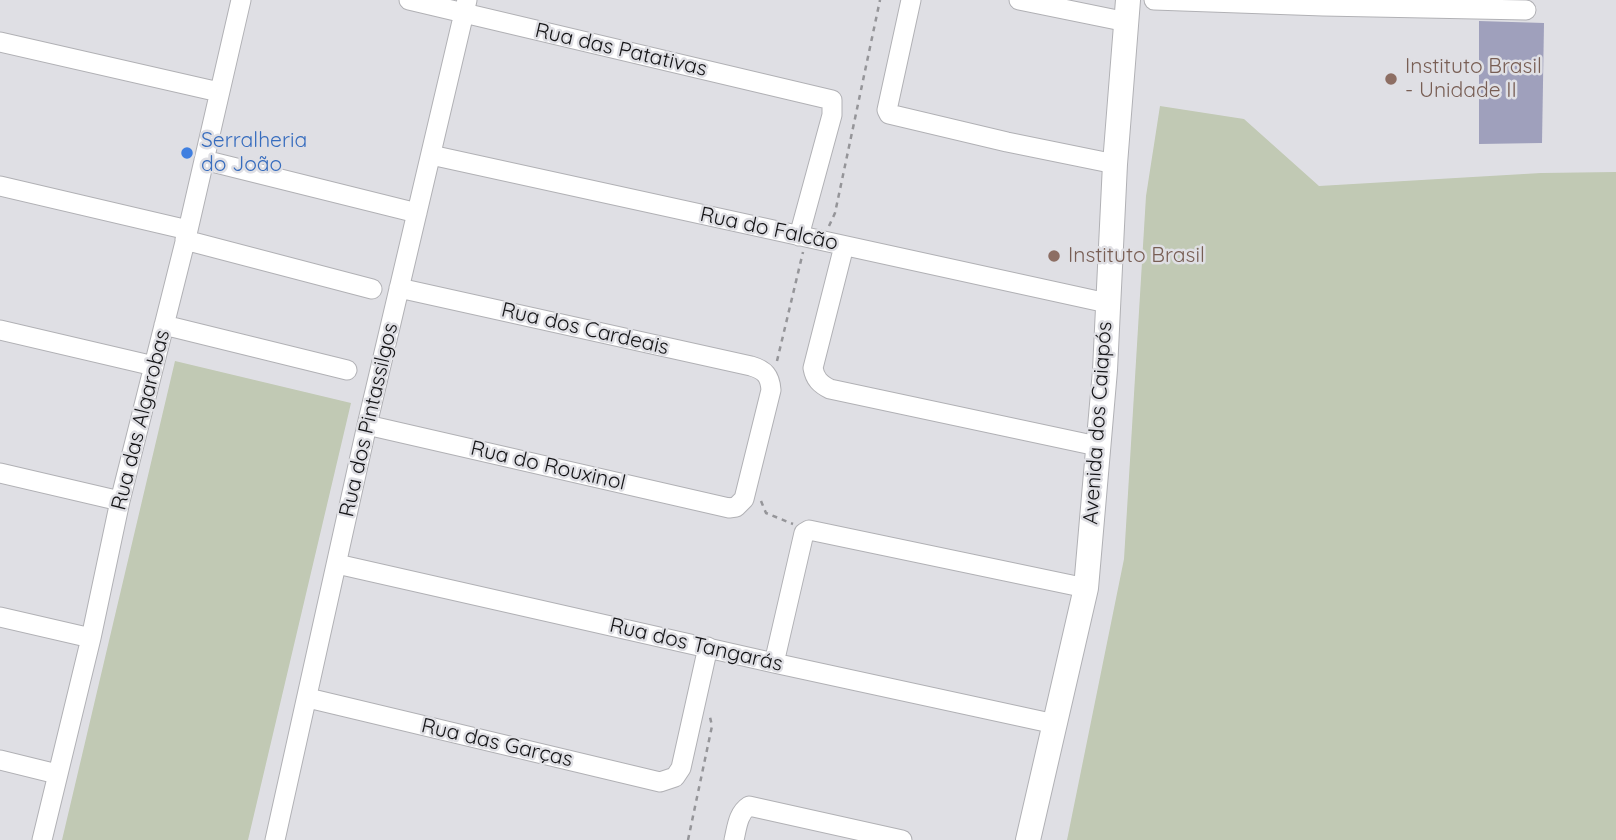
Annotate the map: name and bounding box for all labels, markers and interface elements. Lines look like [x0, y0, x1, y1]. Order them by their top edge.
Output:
street label: Rua das Patativas [533, 18, 709, 82]
place label: Instituto Brasil - Unidade II [1405, 54, 1542, 104]
marker: Instituto Brasil - Unidade II [1383, 71, 1399, 87]
place label: Serralheria do João [201, 128, 307, 178]
marker: Serralheria do João [179, 145, 195, 161]
street label: Rua do Falcão [698, 202, 840, 256]
place label: Instituto Brasil [1068, 243, 1205, 269]
marker: Instituto Brasil [1046, 248, 1062, 264]
street label: Rua dos Cardeais [499, 297, 671, 361]
street label: Rua dos Pintassilgos [334, 321, 404, 519]
street label: Avenida dos Caiapós [1078, 321, 1118, 525]
street label: Rua das Algarobas [106, 327, 176, 513]
street label: Rua do Rouxinol [468, 436, 628, 496]
street label: Rua dos Tangarás [607, 613, 785, 677]
street label: Rua das Garças [419, 713, 575, 773]

